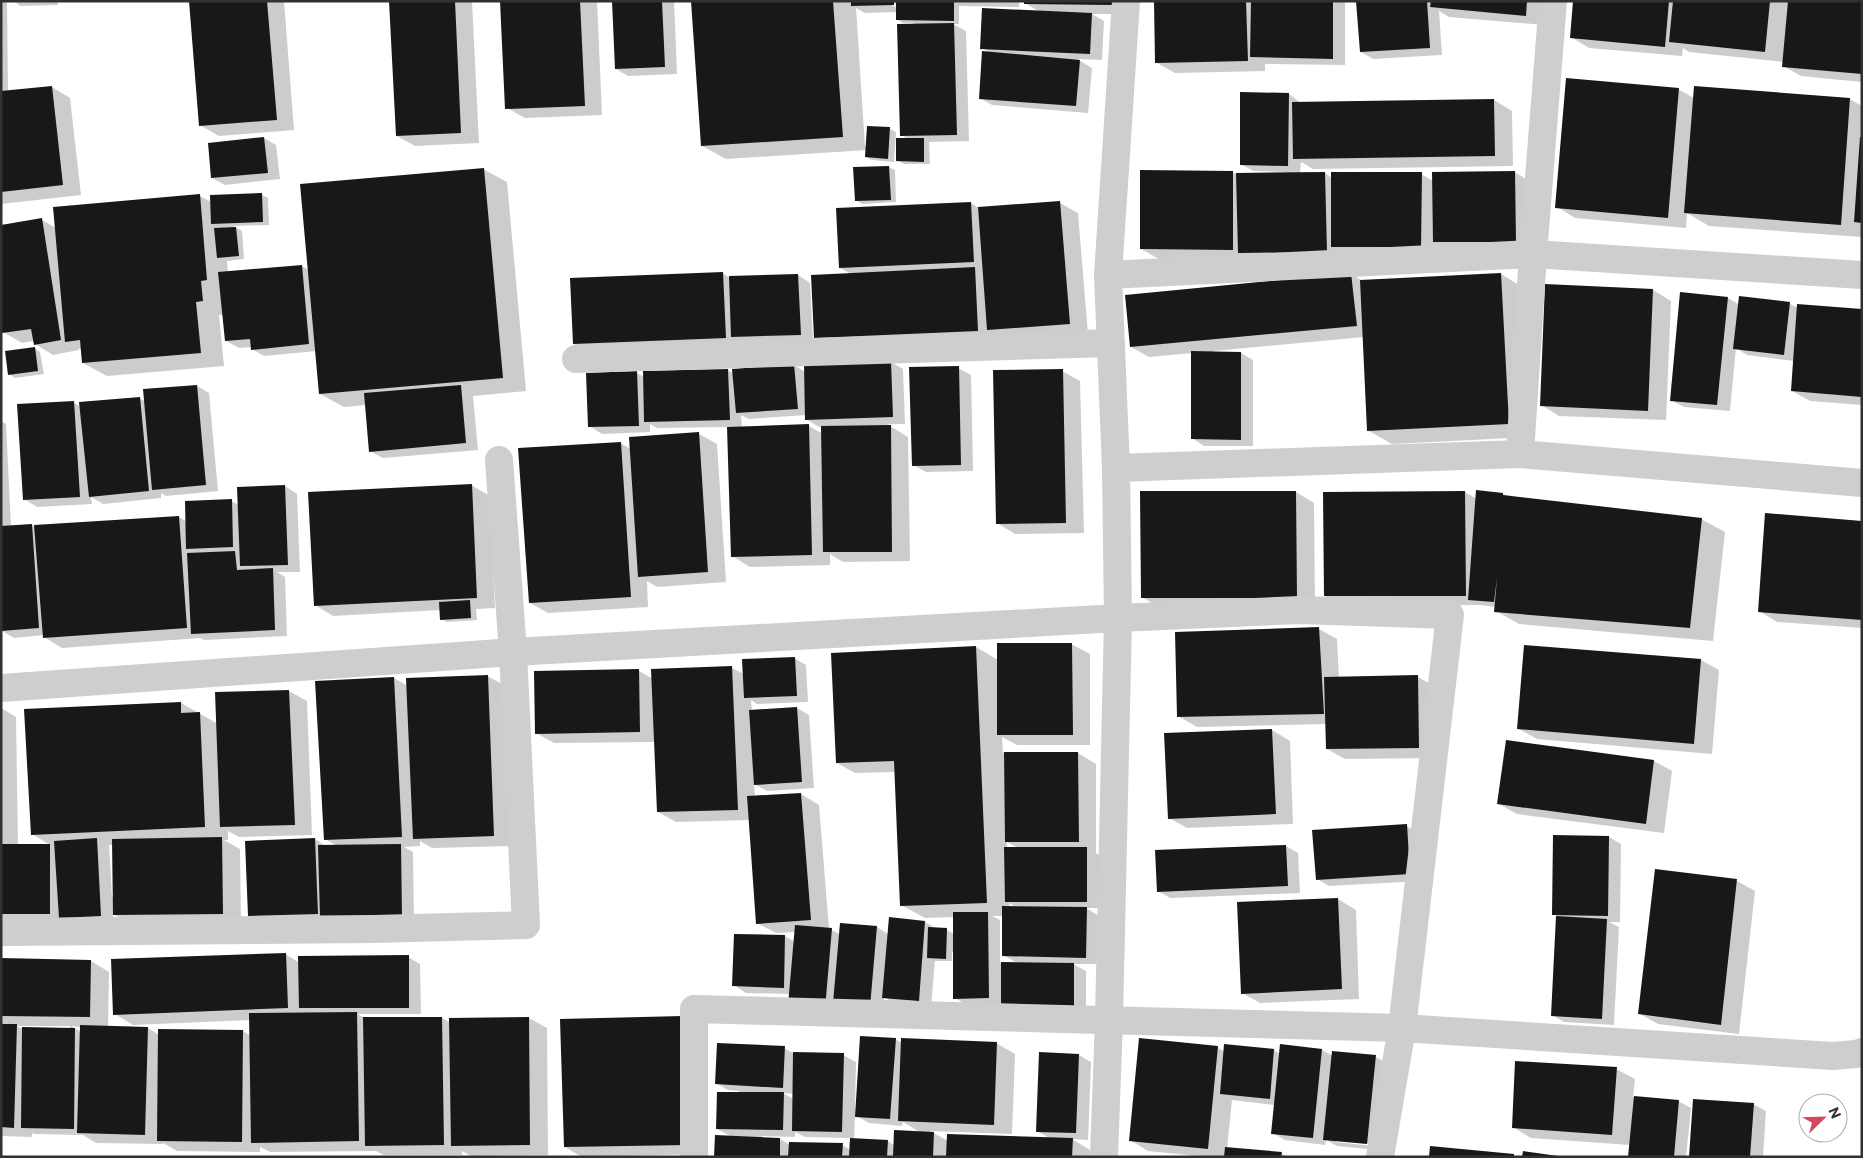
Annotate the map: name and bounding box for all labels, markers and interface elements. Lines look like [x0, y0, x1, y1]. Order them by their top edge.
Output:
north arrow [1798, 1093, 1848, 1143]
text: N [1826, 1105, 1845, 1121]

